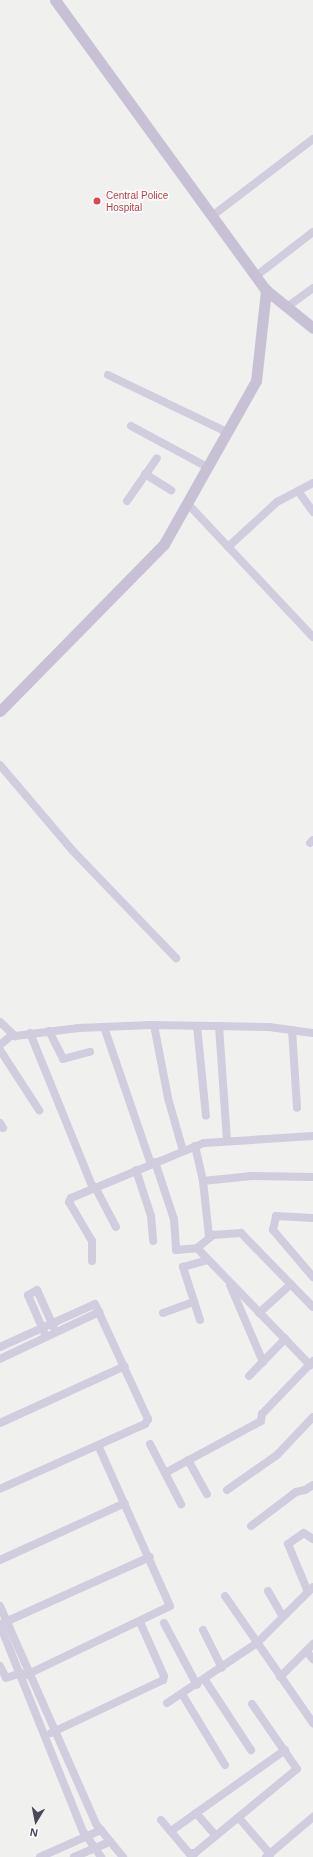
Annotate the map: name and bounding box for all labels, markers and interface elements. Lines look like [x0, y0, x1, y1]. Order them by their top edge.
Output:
place label: Central Police Hospital [106, 189, 168, 212]
marker: Central Police Hospital [91, 195, 103, 207]
north arrow [16, 1801, 56, 1841]
text: N [29, 1826, 39, 1839]

